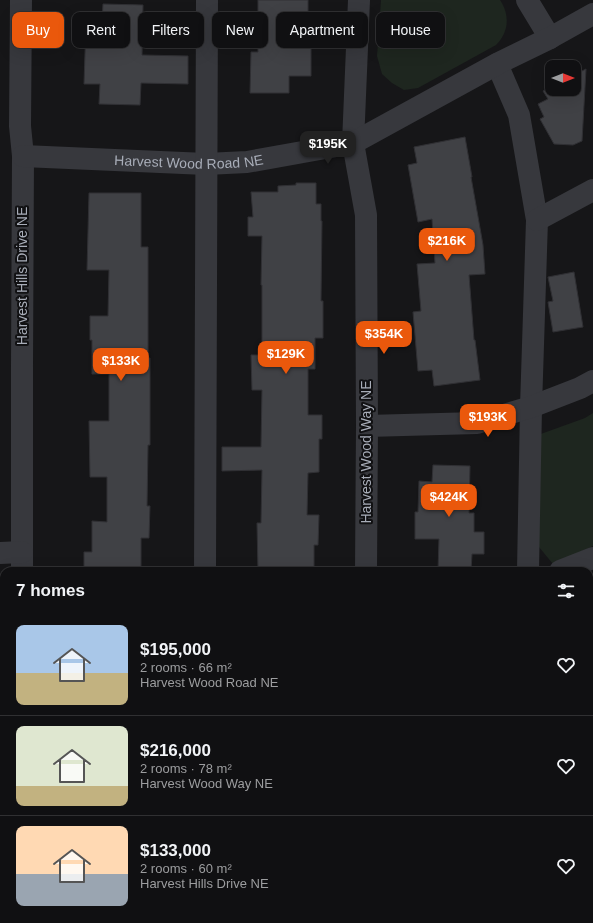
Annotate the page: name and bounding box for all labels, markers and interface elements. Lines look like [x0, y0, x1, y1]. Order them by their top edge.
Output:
chip: Buy [12, 12, 64, 48]
chip: Rent [72, 12, 130, 48]
chip: Filters [138, 12, 204, 48]
chip: New [212, 12, 268, 48]
chip: Apartment [276, 12, 368, 48]
chip: House [376, 12, 445, 48]
north arrow [545, 60, 581, 96]
map controls [545, 60, 581, 96]
pin: $195K [300, 131, 356, 165]
text: $195K [309, 136, 347, 151]
street label: Harvest Wood Road NE [114, 151, 265, 172]
street label: Harvest Hills Drive NE [14, 207, 30, 345]
pin: $216K [419, 228, 475, 262]
text: $216K [428, 233, 466, 248]
pin: $354K [356, 321, 412, 355]
text: $354K [365, 326, 403, 341]
pin: $129K [258, 341, 314, 375]
text: $129K [267, 346, 305, 361]
pin: $133K [93, 348, 149, 382]
text: $133K [102, 353, 140, 368]
street label: Harvest Wood Way NE [358, 380, 374, 524]
pin: $193K [460, 404, 516, 438]
text: $193K [469, 409, 507, 424]
pin: $424K [421, 484, 477, 518]
text: $424K [430, 489, 468, 504]
icon: filters [555, 580, 577, 602]
text: 7 homes [16, 581, 85, 600]
text: $195,000 [140, 640, 211, 659]
icon: home [48, 641, 96, 689]
icon: heart [555, 654, 577, 676]
text: 2 rooms · 66 m² [140, 660, 232, 675]
text: Harvest Wood Road NE [140, 675, 279, 690]
text: $216,000 [140, 741, 211, 760]
icon: home [48, 742, 96, 790]
icon: heart [555, 755, 577, 777]
text: 2 rooms · 78 m² [140, 761, 232, 776]
text: Harvest Wood Way NE [140, 776, 273, 791]
text: $133,000 [140, 841, 211, 860]
icon: home [48, 842, 96, 890]
icon: heart [555, 855, 577, 877]
text: 2 rooms · 60 m² [140, 861, 232, 876]
text: Harvest Hills Drive NE [140, 876, 269, 891]

